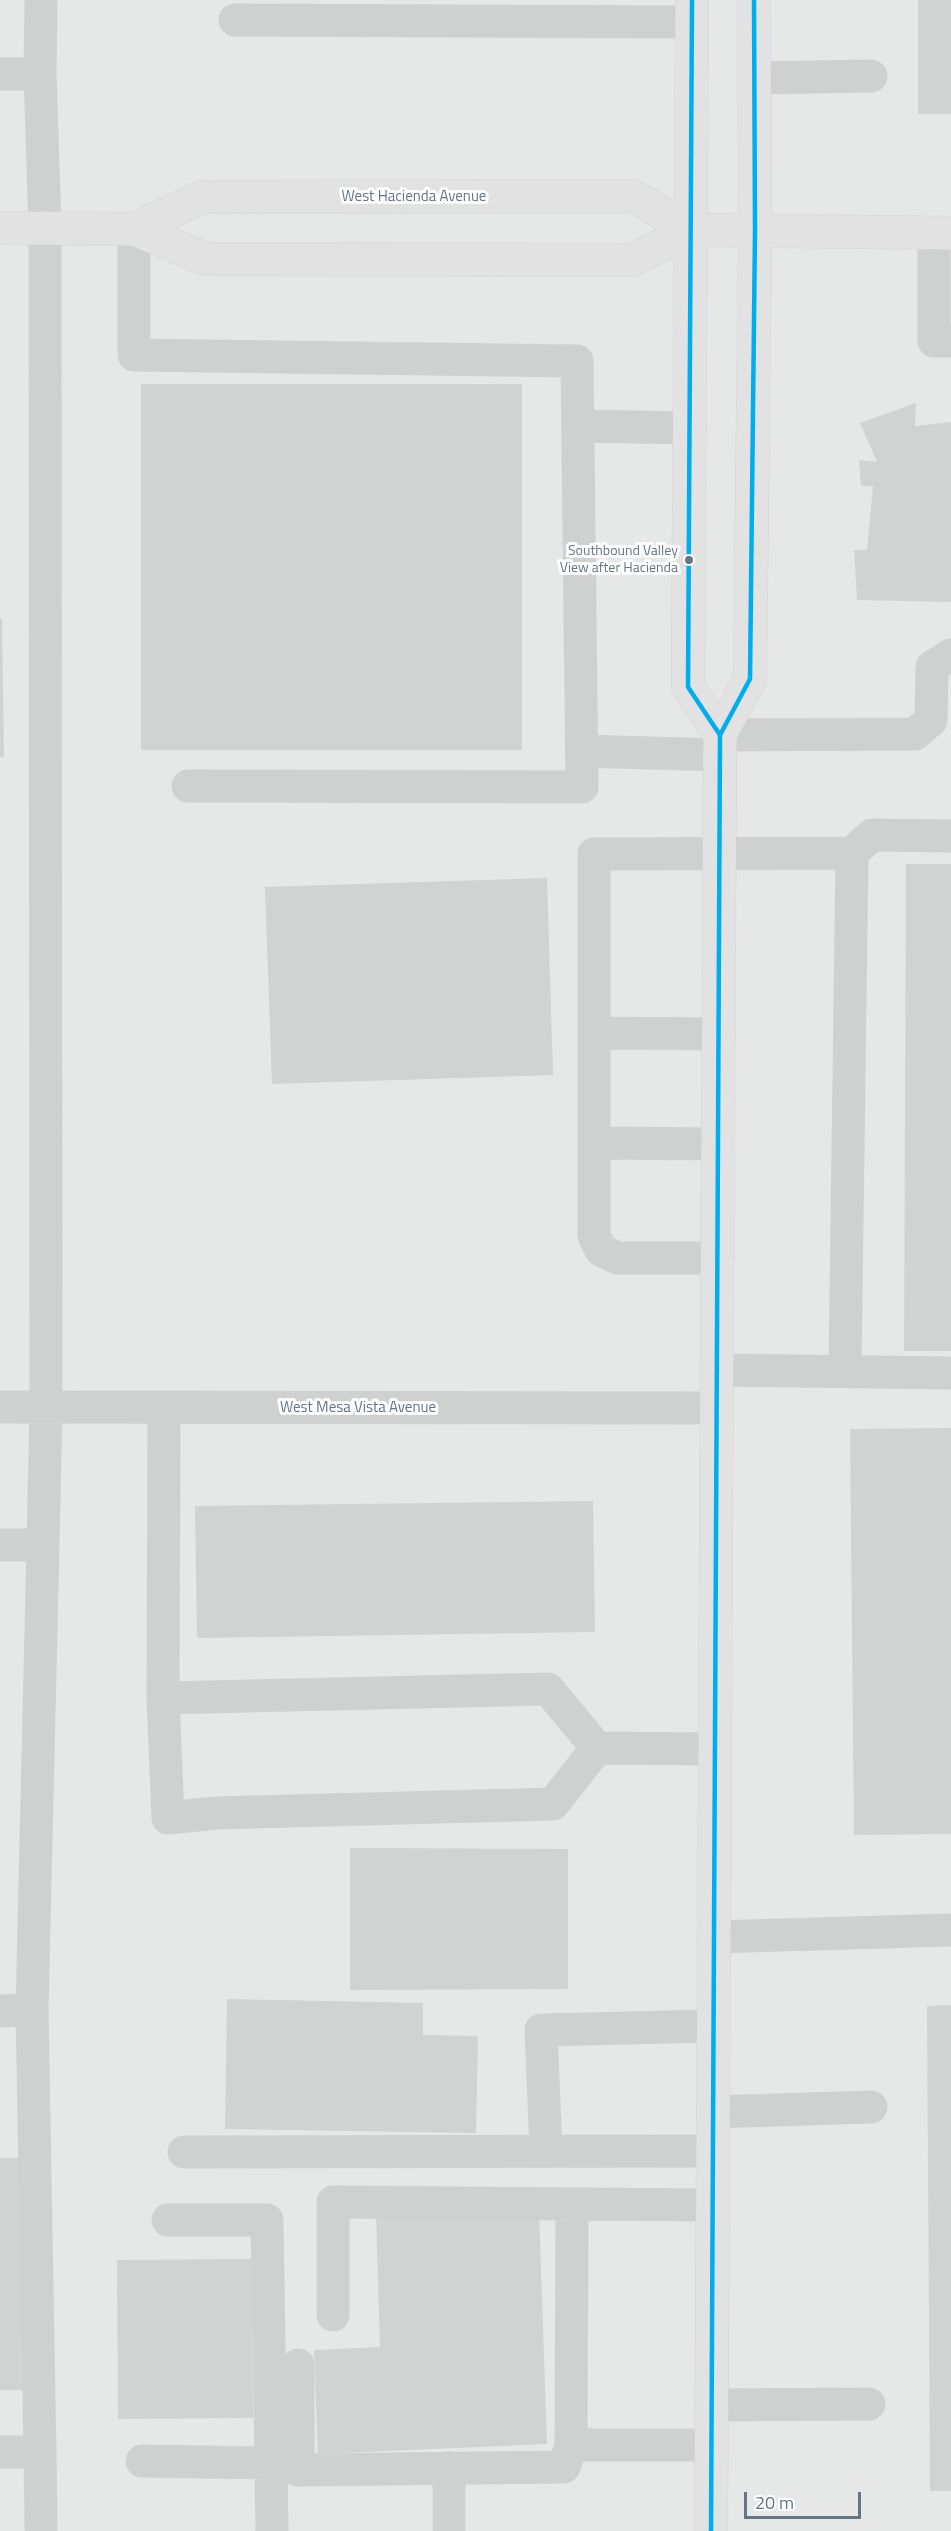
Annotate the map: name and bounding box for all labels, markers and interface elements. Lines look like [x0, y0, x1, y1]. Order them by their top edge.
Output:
street label: West Hacienda Avenue [342, 188, 486, 206]
place label: Southbound Valley View after Hacienda [560, 544, 678, 576]
marker: Southbound Valley View after Hacienda [683, 554, 695, 566]
street label: West Mesa Vista Avenue [280, 1399, 436, 1417]
scale bar [747, 2480, 864, 2518]
text: 20 m [755, 2489, 794, 2516]

